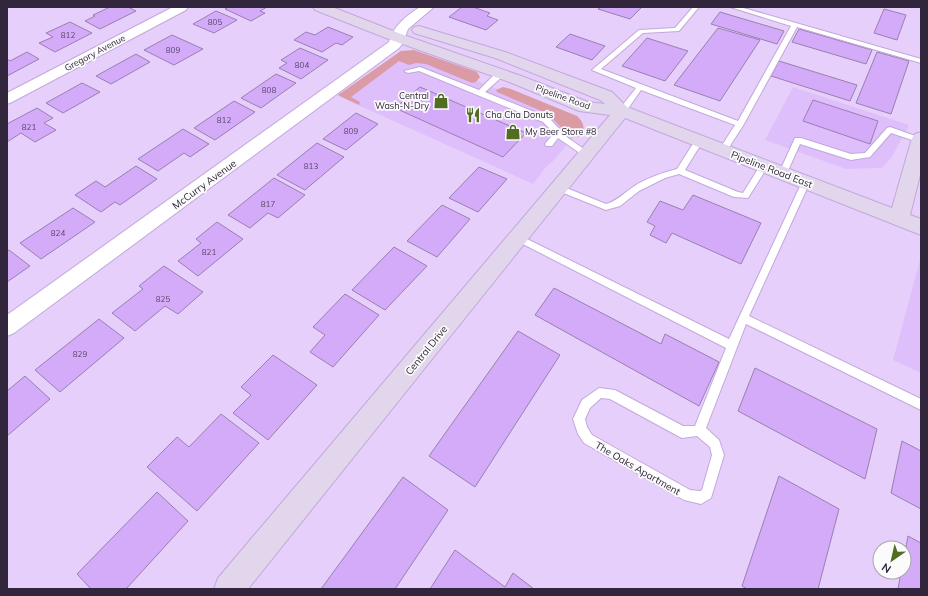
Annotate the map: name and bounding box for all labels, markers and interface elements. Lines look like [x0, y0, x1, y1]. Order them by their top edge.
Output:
house number: 805 [208, 17, 222, 27]
house number: 812 [61, 30, 75, 40]
street label: Gregory Avenue [62, 32, 128, 74]
house number: 809 [166, 45, 180, 55]
house number: 804 [295, 60, 309, 70]
street label: Pipeline Road [534, 82, 592, 111]
house number: 808 [262, 85, 276, 95]
place label: Central Wash-N-Dry [375, 90, 429, 112]
shop icon: Central Wash-N-Dry [432, 92, 450, 110]
restaurant icon: Cha Cha Donuts [464, 106, 482, 124]
place label: Cha Cha Donuts [485, 109, 553, 120]
house number: 812 [217, 115, 231, 125]
house number: 821 [22, 122, 36, 132]
shop icon: My Beer Store #8 [504, 123, 522, 141]
house number: 809 [344, 126, 358, 136]
place label: My Beer Store #8 [525, 126, 596, 138]
street label: Pipeline Road East [729, 148, 815, 191]
street label: McCurry Avenue [170, 157, 239, 212]
house number: 813 [304, 161, 318, 171]
house number: 817 [261, 199, 275, 209]
house number: 824 [51, 228, 65, 238]
house number: 821 [202, 247, 216, 257]
house number: 825 [156, 294, 170, 304]
street label: Central Drive [402, 323, 450, 378]
house number: 829 [73, 349, 87, 359]
street label: The Oaks Apartment [593, 439, 683, 498]
north arrow [872, 540, 912, 580]
text: N [879, 560, 894, 576]

